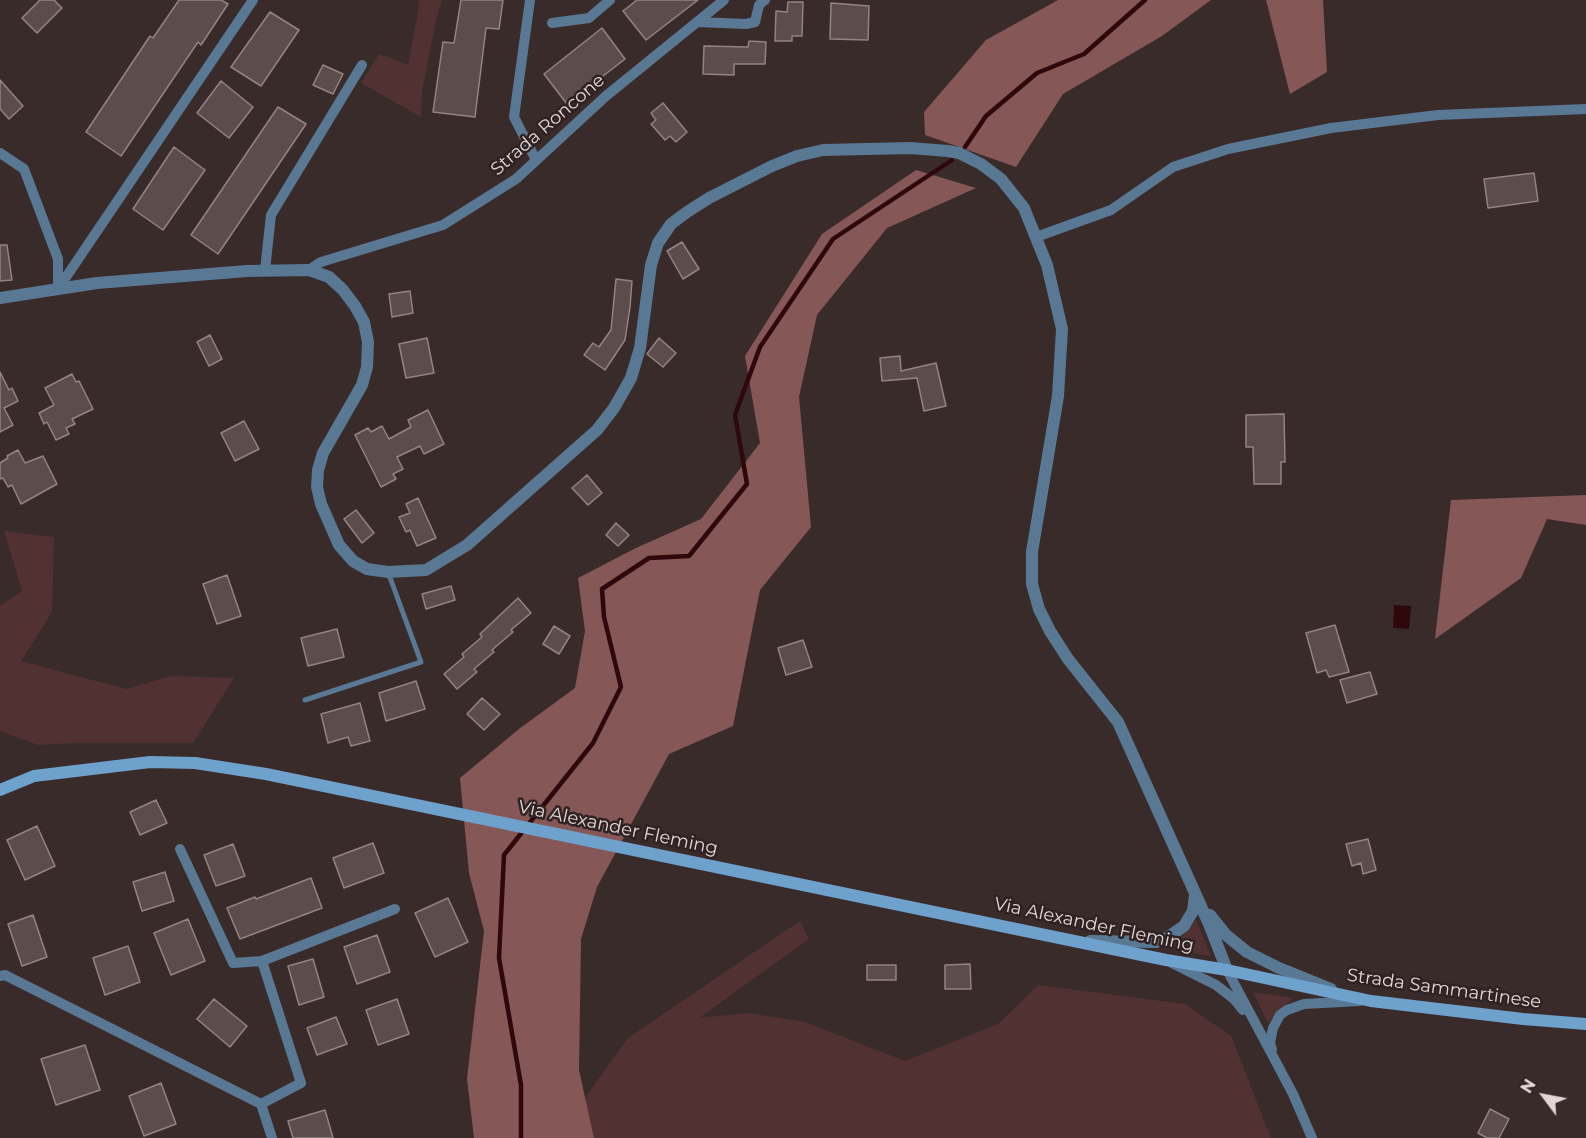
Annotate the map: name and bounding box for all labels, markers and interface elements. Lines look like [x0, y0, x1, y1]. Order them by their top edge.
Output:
street label: Strada Roncone [487, 70, 609, 180]
street label: Via Alexander Fleming [516, 796, 720, 860]
street label: Via Alexander Fleming [992, 893, 1196, 957]
street label: Strada Sammartinese [1346, 965, 1542, 1013]
north arrow [1514, 1066, 1574, 1126]
text: N [1517, 1076, 1540, 1097]

